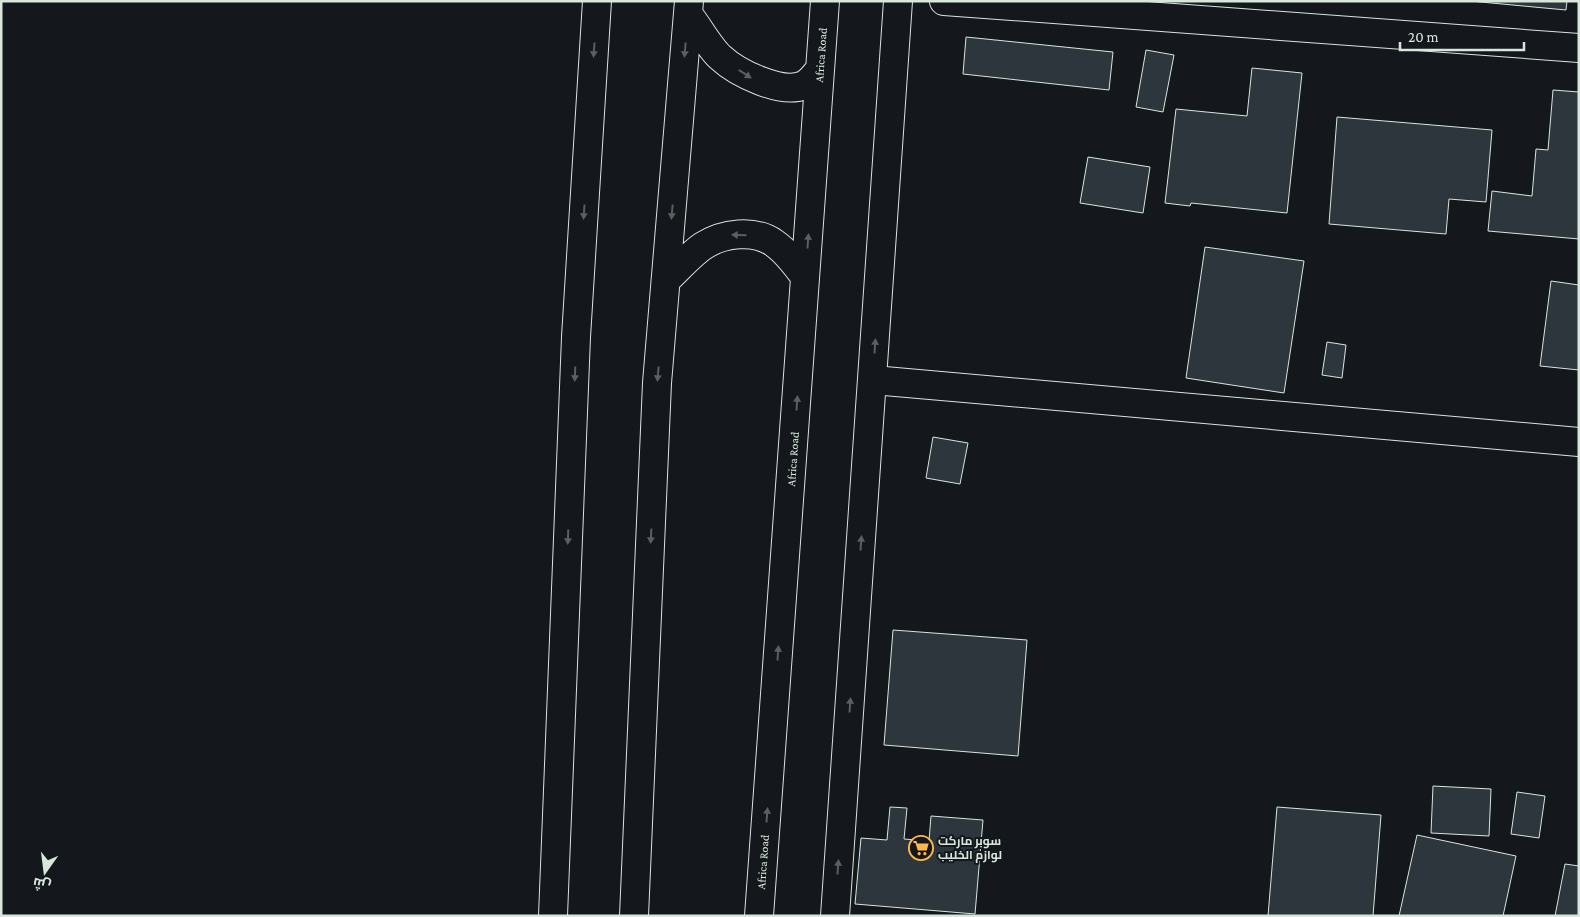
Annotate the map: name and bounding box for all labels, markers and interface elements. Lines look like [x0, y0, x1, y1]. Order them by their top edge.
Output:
scale bar [1400, 20, 1524, 52]
street label: Africa Road [812, 26, 830, 83]
text: 20 m [1408, 29, 1439, 45]
one-way arrow [590, 42, 598, 58]
one-way arrow [681, 42, 689, 58]
one-way arrow [739, 69, 752, 78]
one-way arrow [579, 204, 587, 220]
one-way arrow [667, 204, 675, 220]
one-way arrow [731, 231, 747, 239]
one-way arrow [804, 233, 812, 249]
one-way arrow [871, 338, 879, 354]
one-way arrow [654, 366, 662, 382]
one-way arrow [570, 367, 578, 383]
one-way arrow [793, 395, 801, 411]
street label: Africa Road [784, 430, 802, 487]
one-way arrow [646, 528, 654, 544]
one-way arrow [564, 529, 572, 545]
one-way arrow [857, 535, 865, 551]
one-way arrow [775, 644, 783, 660]
one-way arrow [846, 697, 854, 713]
one-way arrow [763, 806, 771, 822]
street label: Africa Road [754, 833, 772, 890]
place label: سوبر ماركت لوازم الخليب [938, 834, 1002, 863]
supermarket icon: سوبر ماركت لوازم الخليب [908, 835, 934, 861]
north arrow [20, 847, 70, 897]
one-way arrow [835, 859, 843, 875]
text: ش [31, 874, 53, 895]

